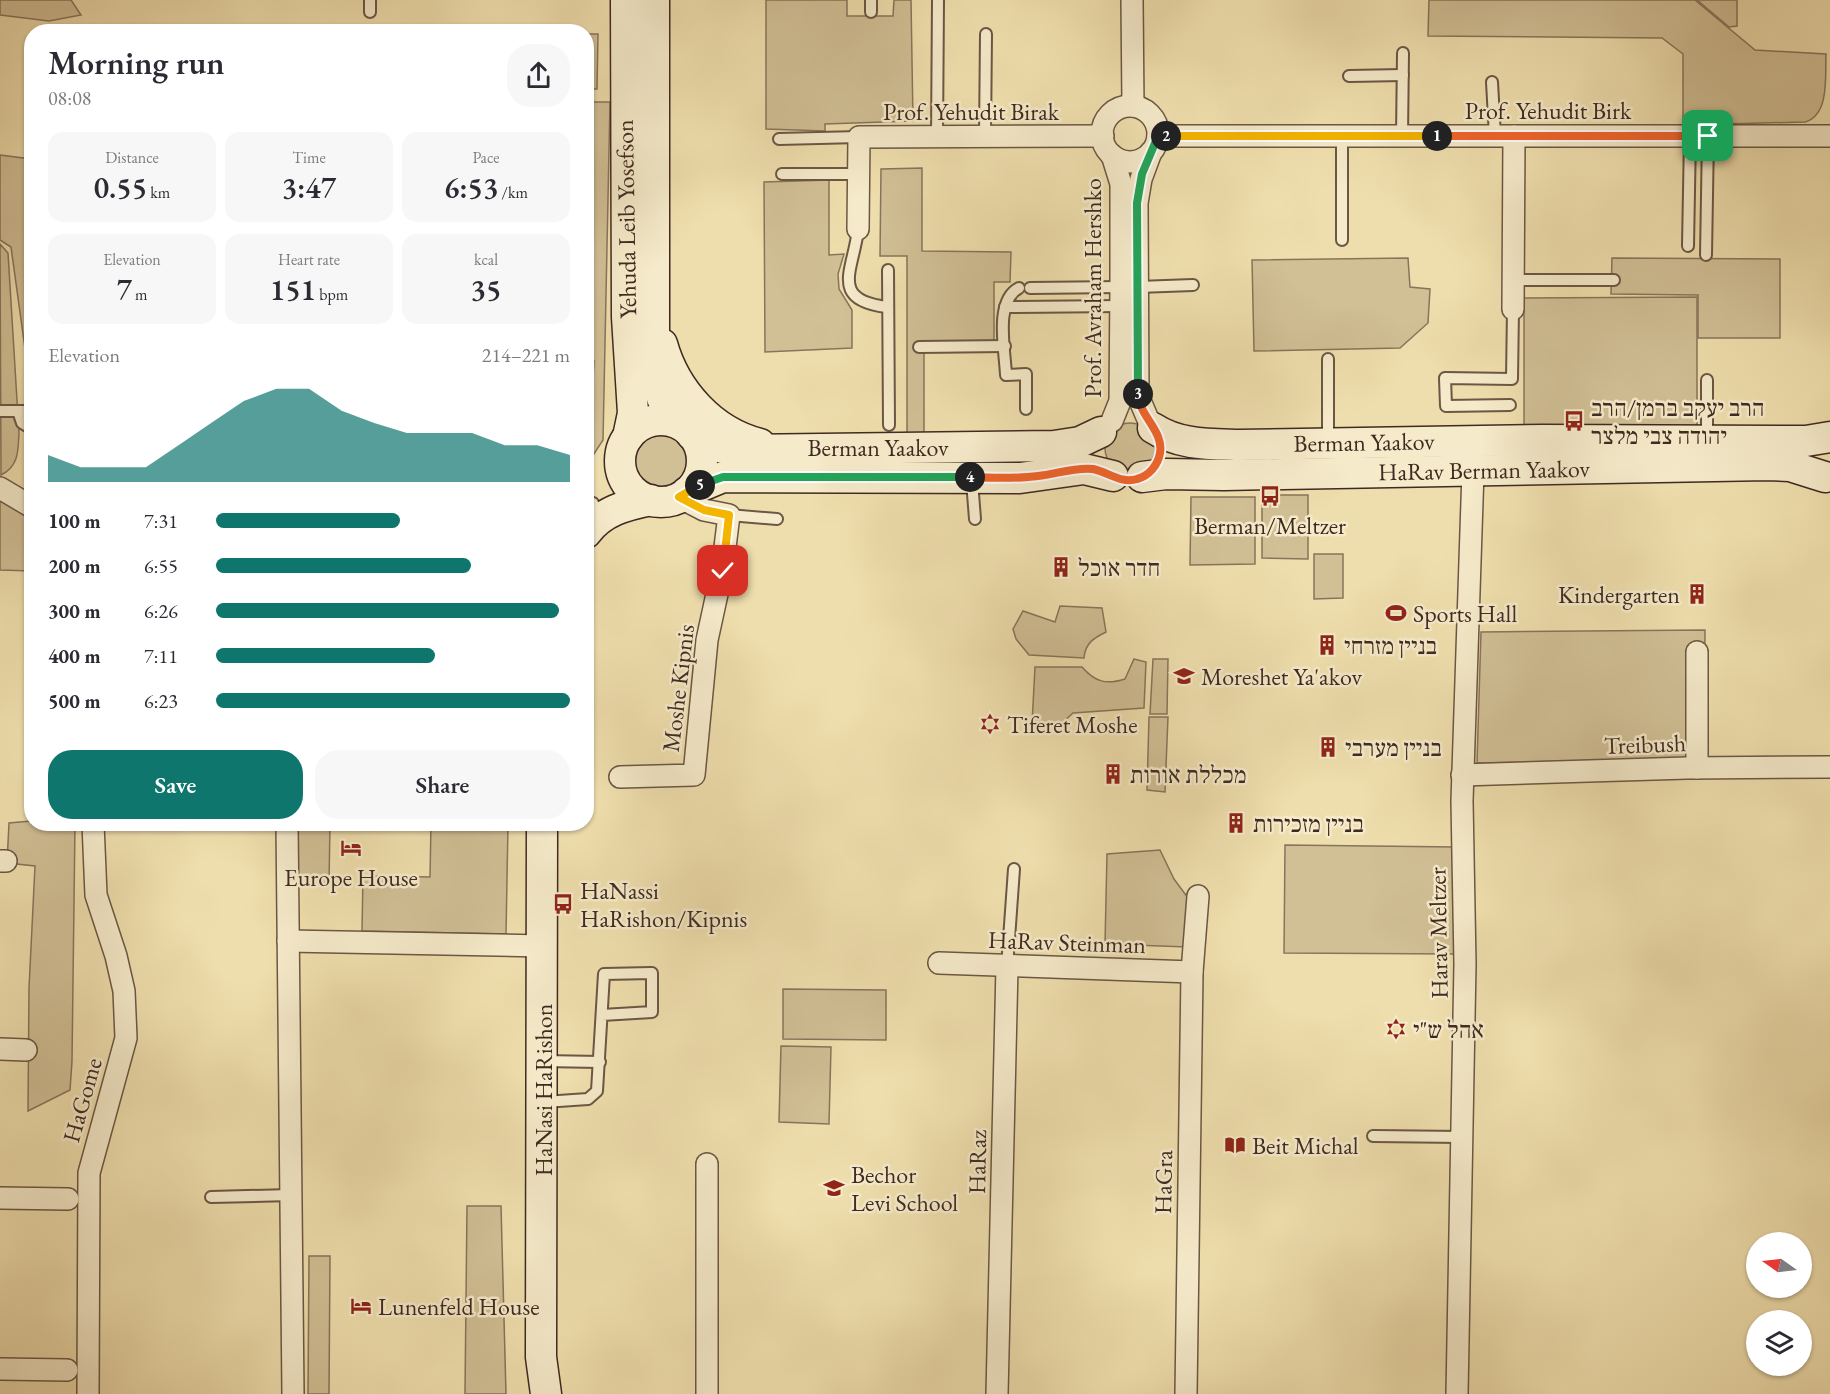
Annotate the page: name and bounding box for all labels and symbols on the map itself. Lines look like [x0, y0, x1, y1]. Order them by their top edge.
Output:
street label: Prof. Yehudit Birk [1465, 95, 1632, 126]
street label: Prof. Yehudit Birak [883, 96, 1060, 127]
pin [1682, 110, 1733, 161]
street label: Yehuda Leib Yosefson [609, 119, 643, 319]
pin: 2 [1151, 121, 1181, 151]
pin: 1 [1422, 121, 1452, 151]
street label: Prof. Avraham Hershko [1077, 178, 1108, 398]
pin: 3 [1123, 379, 1153, 409]
place label: הרב יעקב ברמן/הרב יהודה צבי מלצר [1591, 392, 1765, 451]
bus stop icon: הרב יעקב ברמן/הרב יהודה צבי מלצר [1562, 409, 1586, 433]
street label: Berman Yaakov [1293, 425, 1435, 459]
street label: Berman Yaakov [807, 432, 949, 463]
street label: HaRav Berman Yaakov [1378, 453, 1591, 487]
pin: 4 [955, 462, 985, 492]
pin: 5 [685, 470, 715, 500]
bus stop icon: Berman/Meltzer [1258, 484, 1282, 508]
place label: Berman/Meltzer [1194, 510, 1346, 541]
pin [697, 545, 748, 596]
place label: חדר אוכל [1078, 552, 1160, 583]
building icon: חדר אוכל [1049, 555, 1073, 579]
place label: Kindergarten [1558, 579, 1680, 610]
building icon: Kindergarten [1685, 582, 1709, 606]
place label: Sports Hall [1413, 598, 1517, 629]
sports icon: Sports Hall [1384, 601, 1408, 625]
street label: Moshe Kipnis [655, 622, 701, 754]
place label: בניין מזרחי [1344, 630, 1437, 661]
building icon: בניין מזרחי [1315, 633, 1339, 657]
place label: Moreshet Ya'akov [1201, 661, 1362, 692]
school or university icon: Moreshet Ya'akov [1172, 664, 1196, 688]
place label: Tiferet Moshe [1007, 709, 1138, 740]
synagogue icon: Tiferet Moshe [978, 712, 1002, 736]
street label: Treibush [1603, 727, 1687, 761]
place label: בניין מערבי [1345, 732, 1442, 763]
building icon: בניין מערבי [1316, 735, 1340, 759]
place label: מכללת אורות [1130, 759, 1247, 790]
building icon: מכללת אורות [1101, 762, 1125, 786]
place label: בניין מזכירות [1253, 808, 1364, 839]
building icon: בניין מזכירות [1224, 811, 1248, 835]
hotel icon: Europe House [339, 836, 363, 860]
place label: Europe House [284, 862, 418, 893]
street label: Harav Meltzer [1421, 867, 1455, 999]
place label: HaNassi HaRishon/Kipnis [580, 875, 747, 934]
bus stop icon: HaNassi HaRishon/Kipnis [551, 892, 575, 916]
street label: HaRav Steinman [987, 924, 1147, 960]
street label: HaNasi HaRishon [528, 1003, 559, 1176]
place label: אהל ש"י [1413, 1014, 1484, 1045]
synagogue icon: אהל ש"י [1384, 1017, 1408, 1041]
street label: HaGome [55, 1054, 109, 1146]
street label: HaRaz [961, 1130, 993, 1194]
place label: Beit Michal [1252, 1130, 1359, 1161]
library icon: Beit Michal [1223, 1133, 1247, 1157]
street label: HaGra [1147, 1149, 1179, 1214]
place label: Bechor Levi School [851, 1159, 958, 1218]
school or university icon: Bechor Levi School [822, 1176, 846, 1200]
north arrow [1746, 1232, 1812, 1298]
place label: Lunenfeld House [378, 1291, 540, 1322]
hotel icon: Lunenfeld House [349, 1294, 373, 1318]

